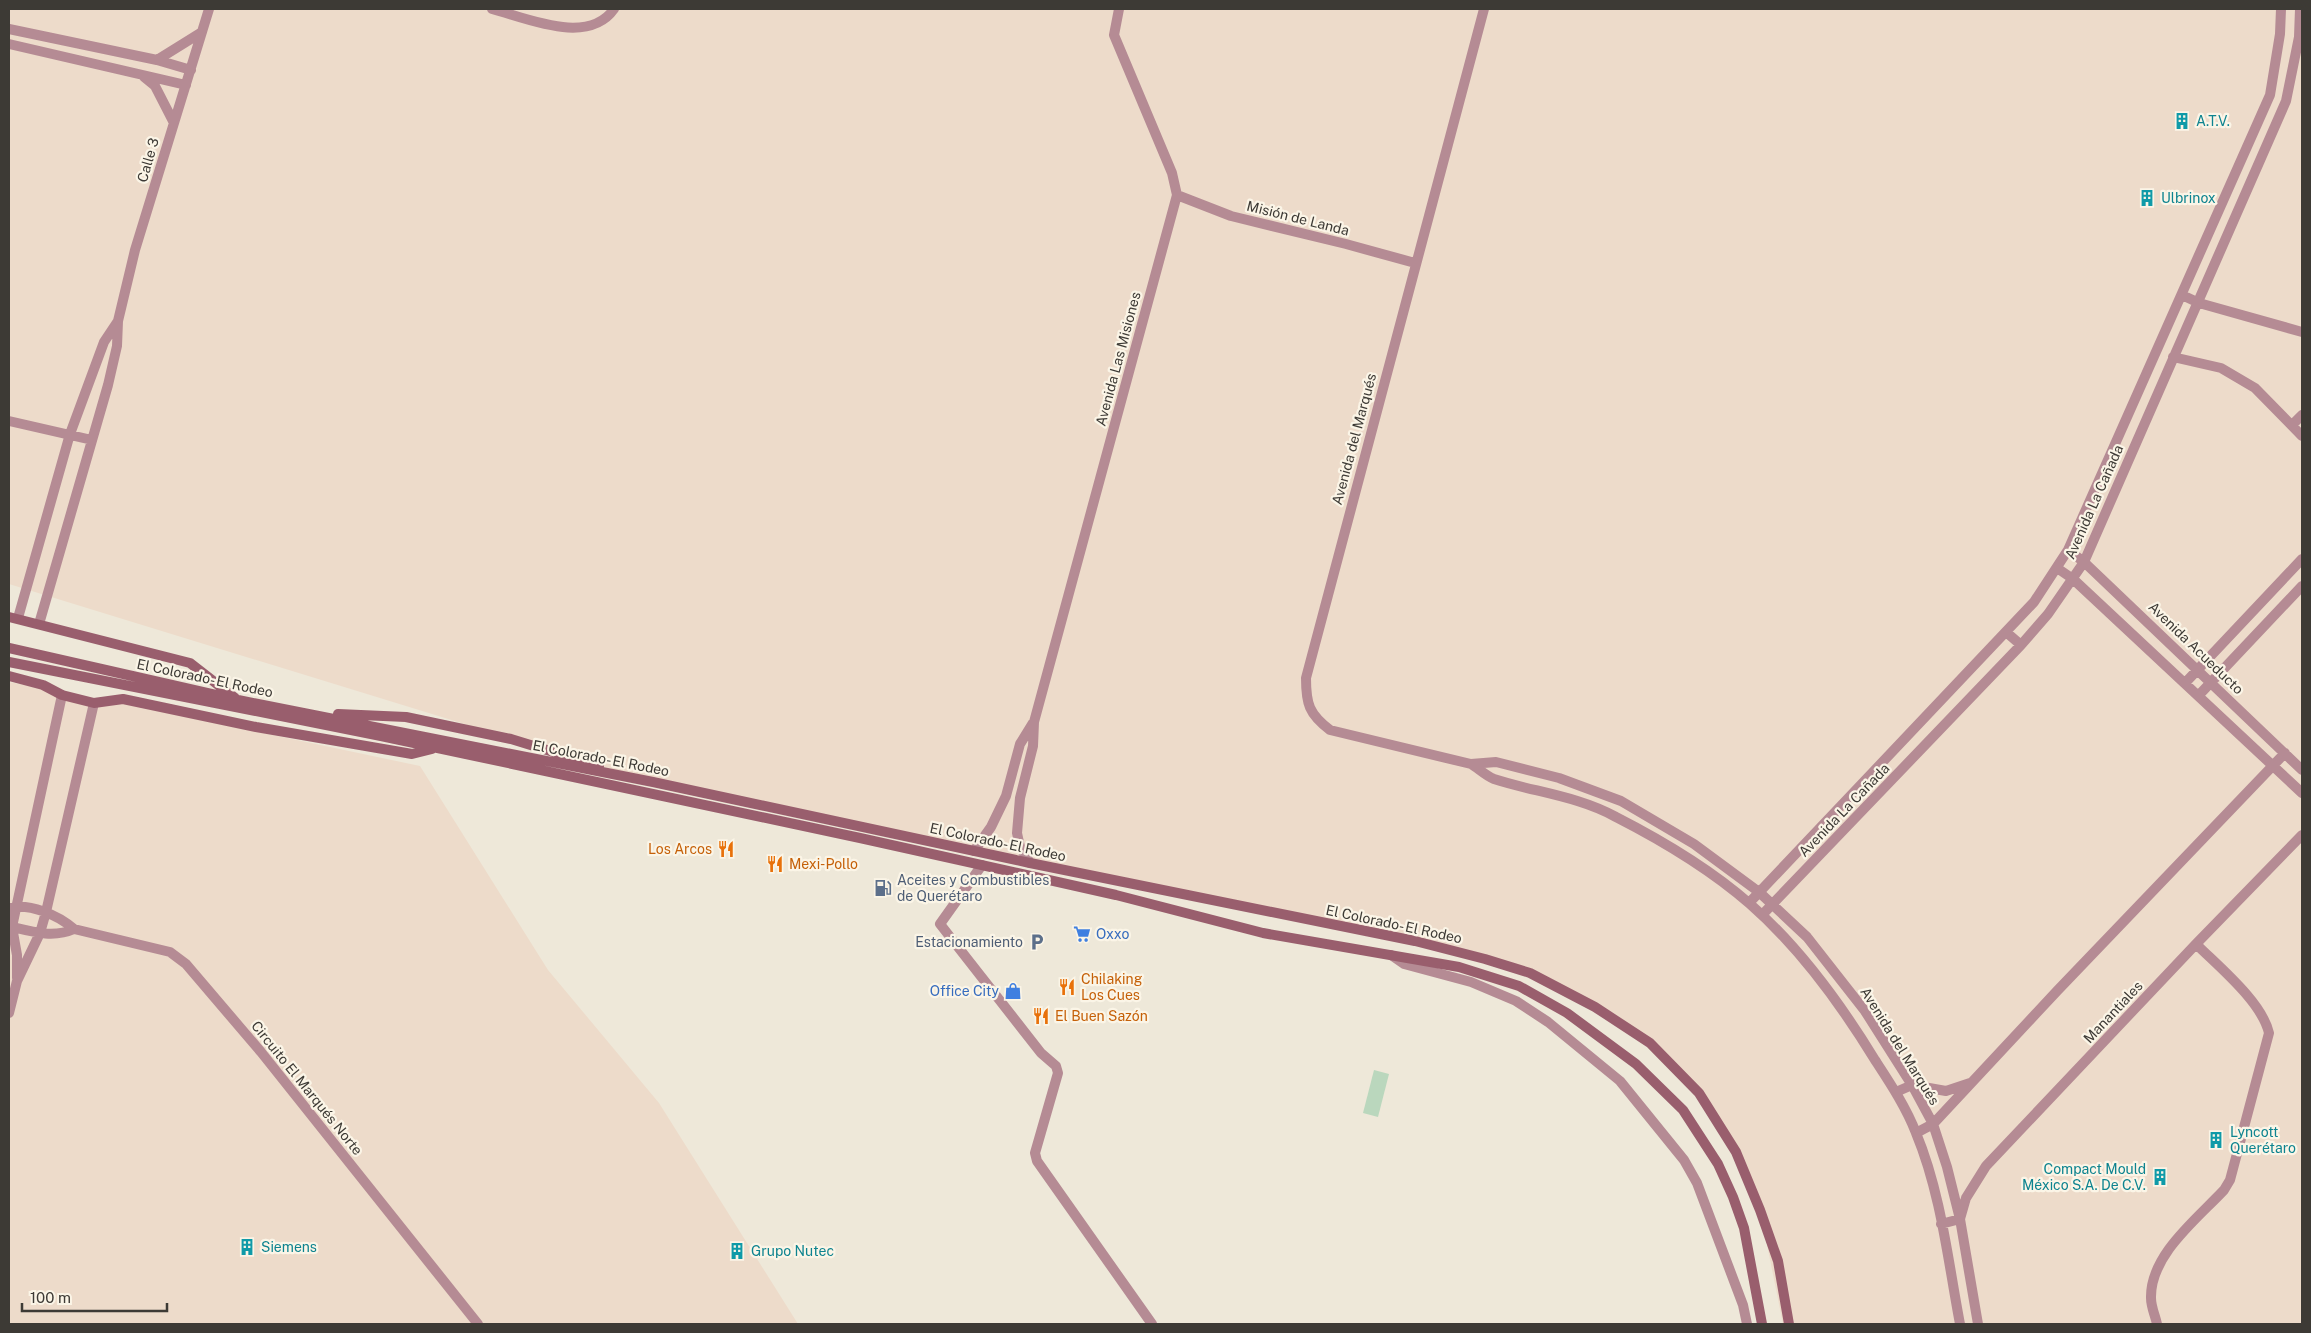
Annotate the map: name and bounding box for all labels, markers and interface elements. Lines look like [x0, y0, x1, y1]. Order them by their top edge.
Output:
building icon: A.T.V. [2172, 111, 2192, 131]
place label: A.T.V. [2196, 113, 2230, 129]
street label: Calle 3 [134, 136, 162, 184]
building icon: Ulbrinox [2137, 188, 2157, 208]
place label: Ulbrinox [2161, 190, 2216, 206]
street label: Misión de Landa [1245, 198, 1351, 238]
street label: Avenida Las Misiones [1092, 290, 1144, 428]
street label: Avenida del Marqués [1329, 371, 1379, 507]
street label: Avenida La Cañada [2062, 442, 2126, 562]
street label: Avenida Acueducto [2145, 599, 2247, 697]
street label: El Colorado- El Rodeo [135, 656, 275, 700]
street label: El Colorado- El Rodeo [531, 737, 671, 779]
street label: Avenida La Cañada [1795, 760, 1893, 860]
street label: El Colorado- El Rodeo [928, 820, 1068, 864]
restaurant icon: Los Arcos [716, 839, 736, 859]
place label: Los Arcos [648, 841, 712, 857]
restaurant icon: Mexi-Pollo [765, 854, 785, 874]
place label: Mexi-Pollo [789, 856, 858, 872]
place label: Aceites y Combustibles de Querétaro [897, 872, 1049, 904]
fuel station icon: Aceites y Combustibles de Querétaro [873, 878, 893, 898]
street label: El Colorado- El Rodeo [1324, 902, 1464, 946]
supermarket icon: Oxxo [1072, 924, 1092, 944]
place label: Oxxo [1096, 926, 1129, 942]
parking icon: Estacionamiento [1027, 932, 1047, 952]
place label: Estacionamiento [915, 934, 1023, 950]
place label: Chilaking Los Cues [1081, 971, 1143, 1003]
restaurant icon: Chilaking Los Cues [1057, 977, 1077, 997]
street label: Manantiales [2080, 978, 2146, 1046]
shop icon: Office City [1003, 981, 1023, 1001]
place label: Office City [930, 983, 999, 999]
street label: Avenida del Marqués [1857, 984, 1943, 1108]
restaurant icon: El Buen Sazón [1031, 1006, 1051, 1026]
place label: El Buen Sazón [1055, 1008, 1148, 1024]
street label: Circuito El Marqués Norte [248, 1018, 366, 1158]
place label: Lyncott Querétaro [2230, 1124, 2296, 1156]
building icon: Lyncott Querétaro [2206, 1130, 2226, 1150]
place label: Compact Mould México S.A. De C.V. [2022, 1161, 2146, 1193]
building icon: Compact Mould México S.A. De C.V. [2150, 1167, 2170, 1187]
building icon: Siemens [237, 1237, 257, 1257]
place label: Siemens [261, 1239, 317, 1255]
building icon: Grupo Nutec [727, 1241, 747, 1261]
place label: Grupo Nutec [751, 1243, 834, 1259]
scale bar [22, 1280, 168, 1312]
text: 100 m [30, 1289, 71, 1306]

